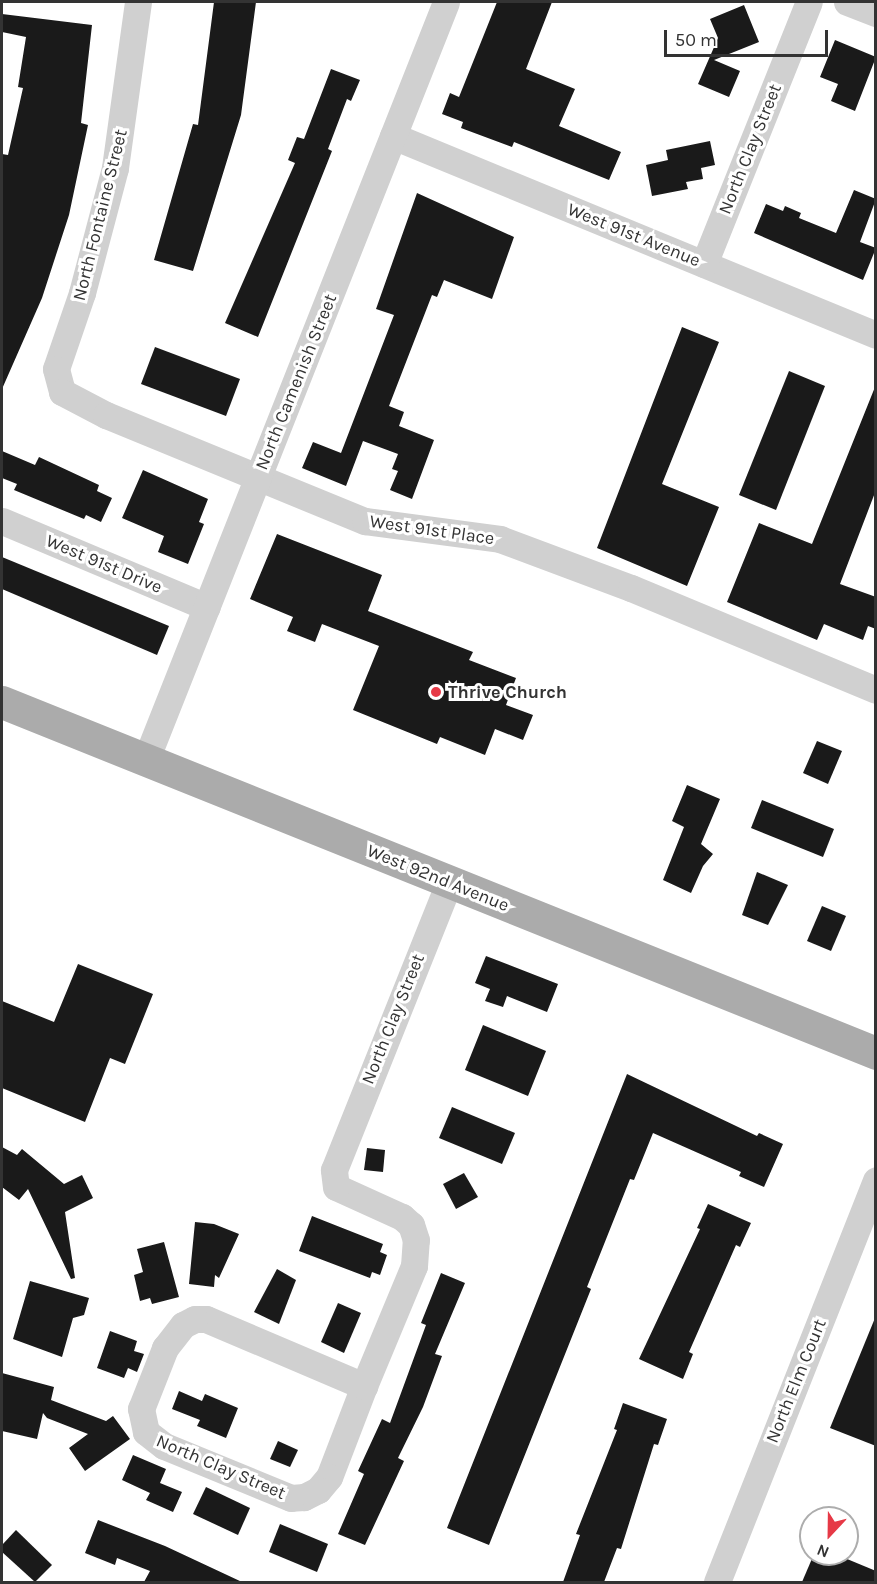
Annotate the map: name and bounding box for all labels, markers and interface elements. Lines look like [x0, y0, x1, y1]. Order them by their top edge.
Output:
scale bar [667, 18, 830, 56]
text: 50 m [675, 29, 717, 51]
street label: North Clay Street [714, 81, 786, 217]
street label: North Fontaine Street [68, 127, 132, 303]
street label: West 91st Avenue [564, 199, 704, 271]
street label: North Camenish Street [251, 291, 341, 473]
street label: West 91st Place [368, 511, 496, 549]
street label: West 91st Drive [43, 530, 165, 598]
place label: Thrive Church [448, 681, 567, 703]
marker: Thrive Church [429, 685, 443, 699]
street label: West 92nd Avenue [364, 840, 512, 916]
street label: North Clay Street [357, 951, 429, 1087]
street label: North Elm Court [761, 1316, 831, 1446]
street label: North Clay Street [153, 1430, 289, 1504]
north arrow [799, 1506, 859, 1566]
text: N [814, 1540, 832, 1562]

